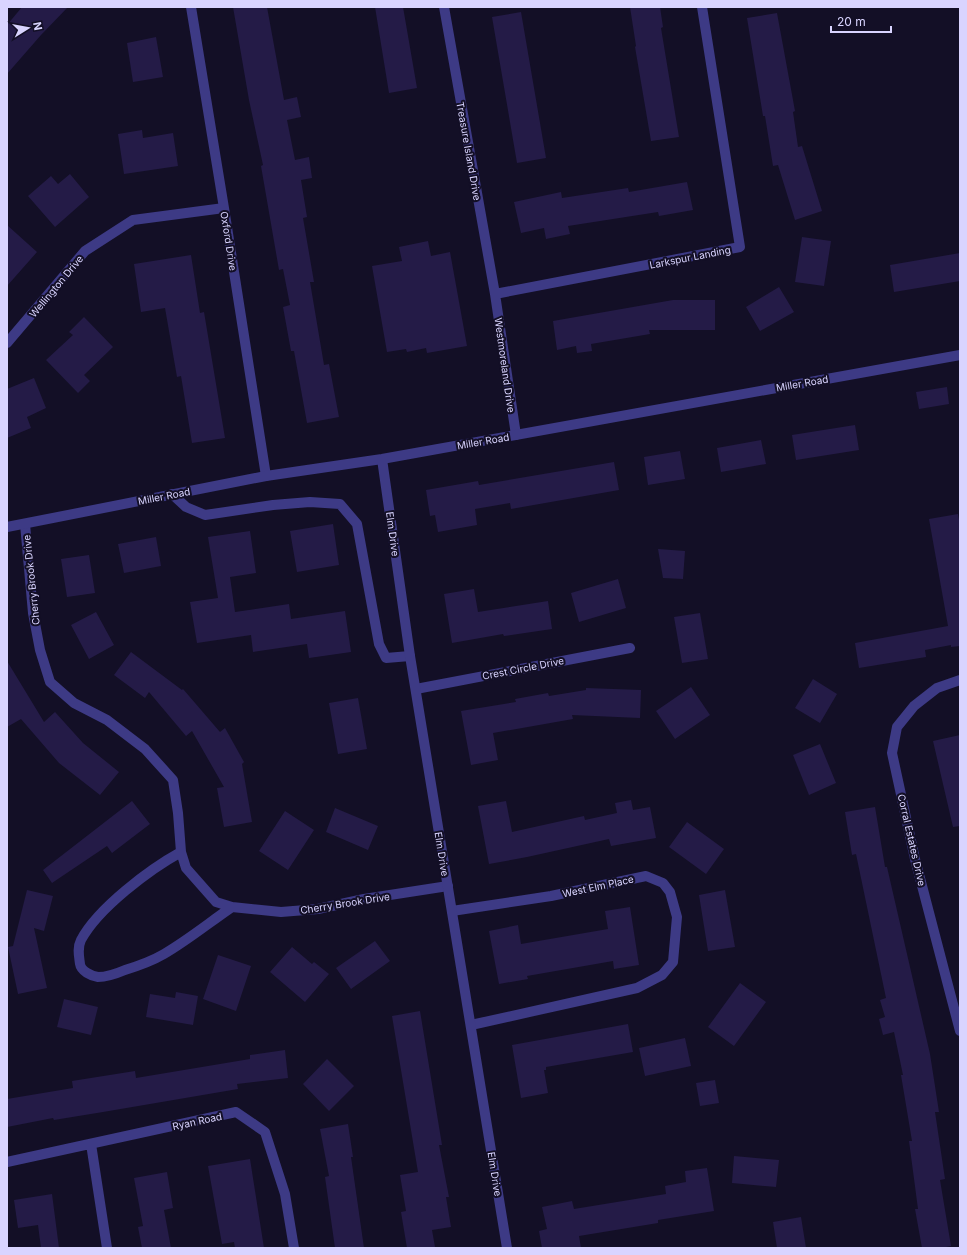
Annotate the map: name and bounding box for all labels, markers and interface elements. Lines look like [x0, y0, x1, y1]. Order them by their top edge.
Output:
north arrow [8, 8, 48, 48]
scale bar [831, 8, 891, 34]
text: 20 m [837, 14, 866, 29]
text: N [30, 21, 45, 32]
street label: Treasure Island Drive [454, 101, 484, 202]
street label: Oxford Drive [218, 210, 240, 272]
street label: Larkspur Landing [648, 243, 732, 271]
street label: Wellington Drive [27, 252, 86, 319]
street label: Westmoreland Drive [492, 317, 518, 413]
street label: Miller Road [775, 373, 829, 393]
street label: Miller Road [456, 431, 510, 451]
street label: Miller Road [137, 485, 191, 507]
street label: Elm Drive [384, 511, 402, 557]
street label: Cherry Brook Drive [20, 534, 42, 626]
street label: Crest Circle Drive [481, 654, 565, 682]
street label: Corral Estates Drive [896, 793, 928, 887]
street label: Elm Drive [433, 831, 451, 877]
street label: West Elm Place [561, 873, 635, 899]
street label: Cherry Brook Drive [299, 890, 391, 916]
street label: Ryan Road [171, 1110, 223, 1132]
street label: Elm Drive [486, 1151, 504, 1197]

